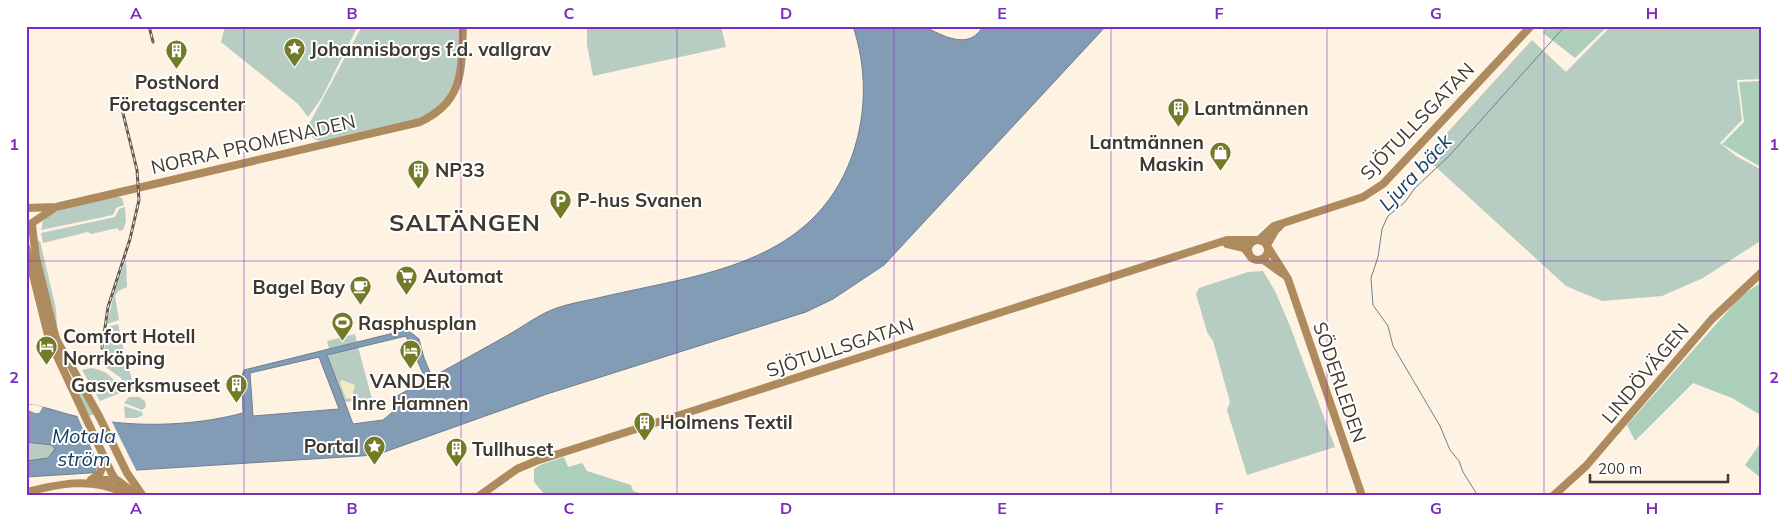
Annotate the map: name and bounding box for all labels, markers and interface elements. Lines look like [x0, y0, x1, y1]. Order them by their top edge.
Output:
text: A [130, 3, 142, 23]
text: B [346, 3, 358, 23]
text: C [564, 3, 575, 23]
text: D [780, 3, 792, 23]
text: E [997, 3, 1007, 23]
text: F [1214, 3, 1224, 23]
text: G [1430, 3, 1442, 23]
text: H [1646, 3, 1658, 23]
place icon: Johannisborgs f.d. vallgrav [282, 37, 306, 68]
place label: Johannisborgs f.d. vallgrav [310, 37, 552, 61]
building icon: PostNord Företagscenter [165, 39, 189, 70]
street label: SJÖTULLSGATAN [1355, 57, 1479, 185]
place label: PostNord Företagscenter [109, 70, 246, 116]
building icon: Lantmännen [1166, 96, 1190, 127]
place label: Lantmännen [1194, 96, 1309, 120]
street label: NORRA PROMENADEN [148, 109, 358, 179]
water label: Ljura bäck [1373, 128, 1457, 216]
place label: Lantmännen Maskin [1089, 130, 1204, 176]
text: 1 [9, 134, 19, 154]
text: 1 [1769, 134, 1779, 154]
shop icon: Lantmännen Maskin [1208, 141, 1232, 172]
building icon: NP33 [407, 158, 431, 189]
place label: NP33 [435, 158, 485, 182]
parking icon: P-hus Svanen [549, 188, 573, 219]
place label: P-hus Svanen [577, 188, 702, 212]
district label: SALTÄNGEN [389, 207, 541, 237]
supermarket icon: Automat [395, 264, 419, 295]
place label: Automat [423, 264, 503, 288]
place label: Bagel Bay [253, 275, 346, 299]
cafe icon: Bagel Bay [349, 275, 373, 306]
sports icon: Rasphusplan [330, 311, 354, 342]
place label: Rasphusplan [358, 311, 477, 335]
street label: SJÖTULLSGATAN [763, 312, 917, 382]
street label: SÖDERLEDEN [1308, 318, 1372, 446]
street label: LINDÖVÄGEN [1596, 318, 1694, 428]
place label: Comfort Hotell Norrköping [63, 324, 195, 370]
hotel icon: Comfort Hotell Norrköping [35, 335, 59, 366]
hotel icon: VANDER Inre Hamnen [398, 338, 422, 369]
text: 2 [9, 367, 19, 387]
text: 2 [1769, 367, 1779, 387]
place label: VANDER Inre Hamnen [352, 369, 468, 415]
place label: Gasverksmuseet [71, 373, 220, 397]
building icon: Gasverksmuseet [224, 373, 248, 404]
building icon: Holmens Textil [632, 410, 656, 441]
place label: Holmens Textil [660, 410, 793, 434]
water label: Motala ström [52, 423, 116, 471]
place label: Portal [304, 434, 359, 458]
place icon: Portal [363, 434, 387, 465]
building icon: Tullhuset [444, 437, 468, 468]
place label: Tullhuset [472, 437, 553, 461]
scale bar [1590, 452, 1728, 484]
text: 200 m [1598, 459, 1642, 478]
text: A [130, 498, 142, 518]
text: B [346, 498, 358, 518]
text: C [564, 498, 575, 518]
text: D [780, 498, 792, 518]
text: E [997, 498, 1007, 518]
text: F [1214, 498, 1224, 518]
text: G [1430, 498, 1442, 518]
text: H [1646, 498, 1658, 518]

